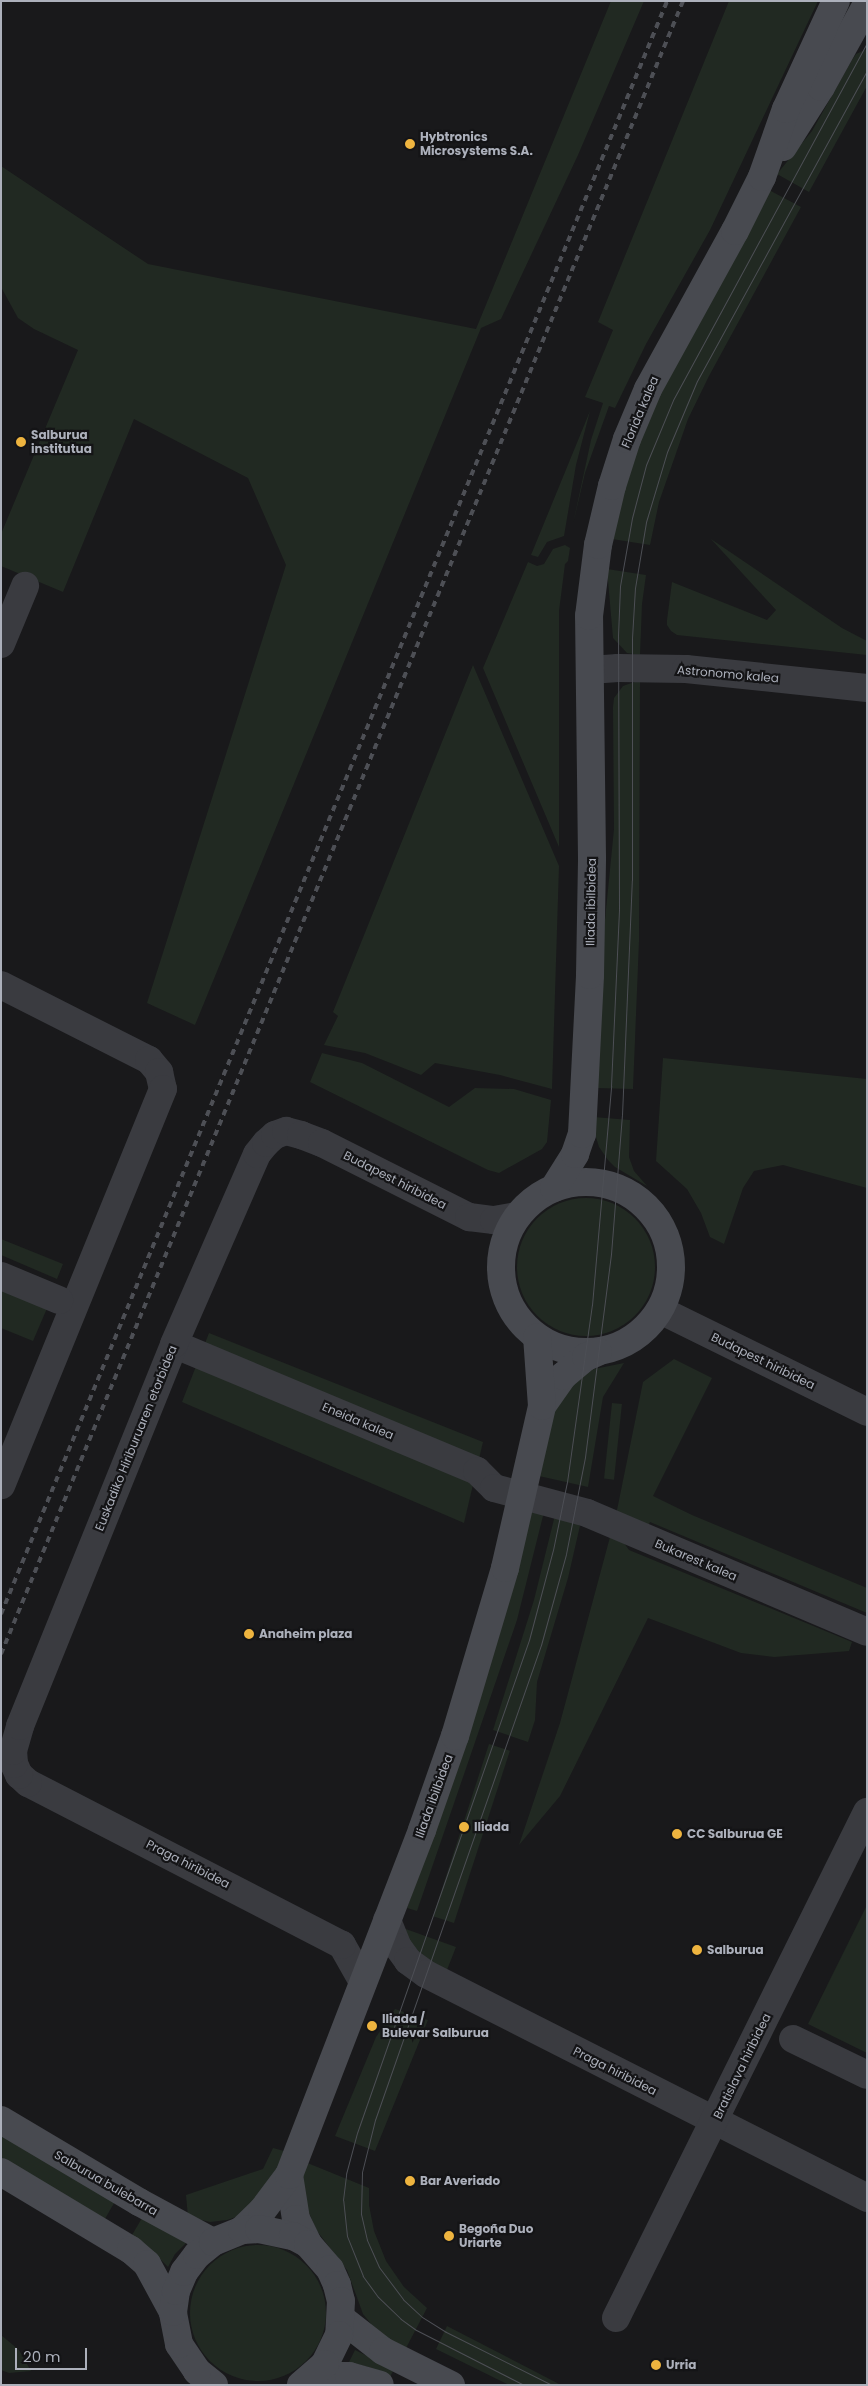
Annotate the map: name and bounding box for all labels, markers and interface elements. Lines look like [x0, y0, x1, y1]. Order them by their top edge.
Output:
place label: Hybtronics Microsystems S.A. [420, 130, 533, 158]
marker: Hybtronics Microsystems S.A. [404, 138, 416, 150]
street label: Florida kalea [618, 374, 662, 450]
place label: Salburua institutua [31, 428, 92, 456]
marker: Salburua institutua [15, 436, 27, 448]
street label: Astronomo kalea [676, 662, 780, 686]
street label: Iliada ibilbidea [583, 858, 599, 946]
street label: Budapest hiribidea [341, 1148, 449, 1212]
street label: Budapest hiribidea [709, 1330, 817, 1392]
street label: Euskadiko Hiriburuaren etorbidea [92, 1343, 180, 1533]
street label: Eneida kalea [320, 1399, 396, 1443]
street label: Bukarest kalea [653, 1536, 739, 1584]
place label: Anaheim plaza [259, 1627, 352, 1641]
marker: Anaheim plaza [243, 1628, 255, 1640]
street label: Iliada ibilbidea [412, 1752, 456, 1840]
place label: Iliada [474, 1820, 509, 1834]
marker: Iliada [458, 1821, 470, 1833]
place label: CC Salburua GE [687, 1827, 783, 1841]
marker: CC Salburua GE [671, 1828, 683, 1840]
street label: Praga hiribidea [144, 1837, 232, 1891]
place label: Salburua [707, 1943, 764, 1957]
marker: Salburua [691, 1944, 703, 1956]
street label: Bratislava hiribidea [710, 2011, 774, 2121]
place label: Iliada / Bulevar Salburua [382, 2012, 489, 2040]
marker: Iliada / Bulevar Salburua [366, 2020, 378, 2032]
street label: Praga hiribidea [571, 2044, 659, 2098]
street label: Salburua bulebarra [52, 2148, 160, 2218]
place label: Bar Averiado [420, 2174, 500, 2188]
marker: Bar Averiado [404, 2175, 416, 2187]
place label: Begoña Duo Uriarte [459, 2222, 533, 2250]
marker: Begoña Duo Uriarte [443, 2230, 455, 2242]
scale bar [18, 2338, 90, 2370]
text: 20 m [23, 2346, 61, 2367]
place label: Urria [666, 2358, 696, 2372]
marker: Urria [650, 2359, 662, 2371]

